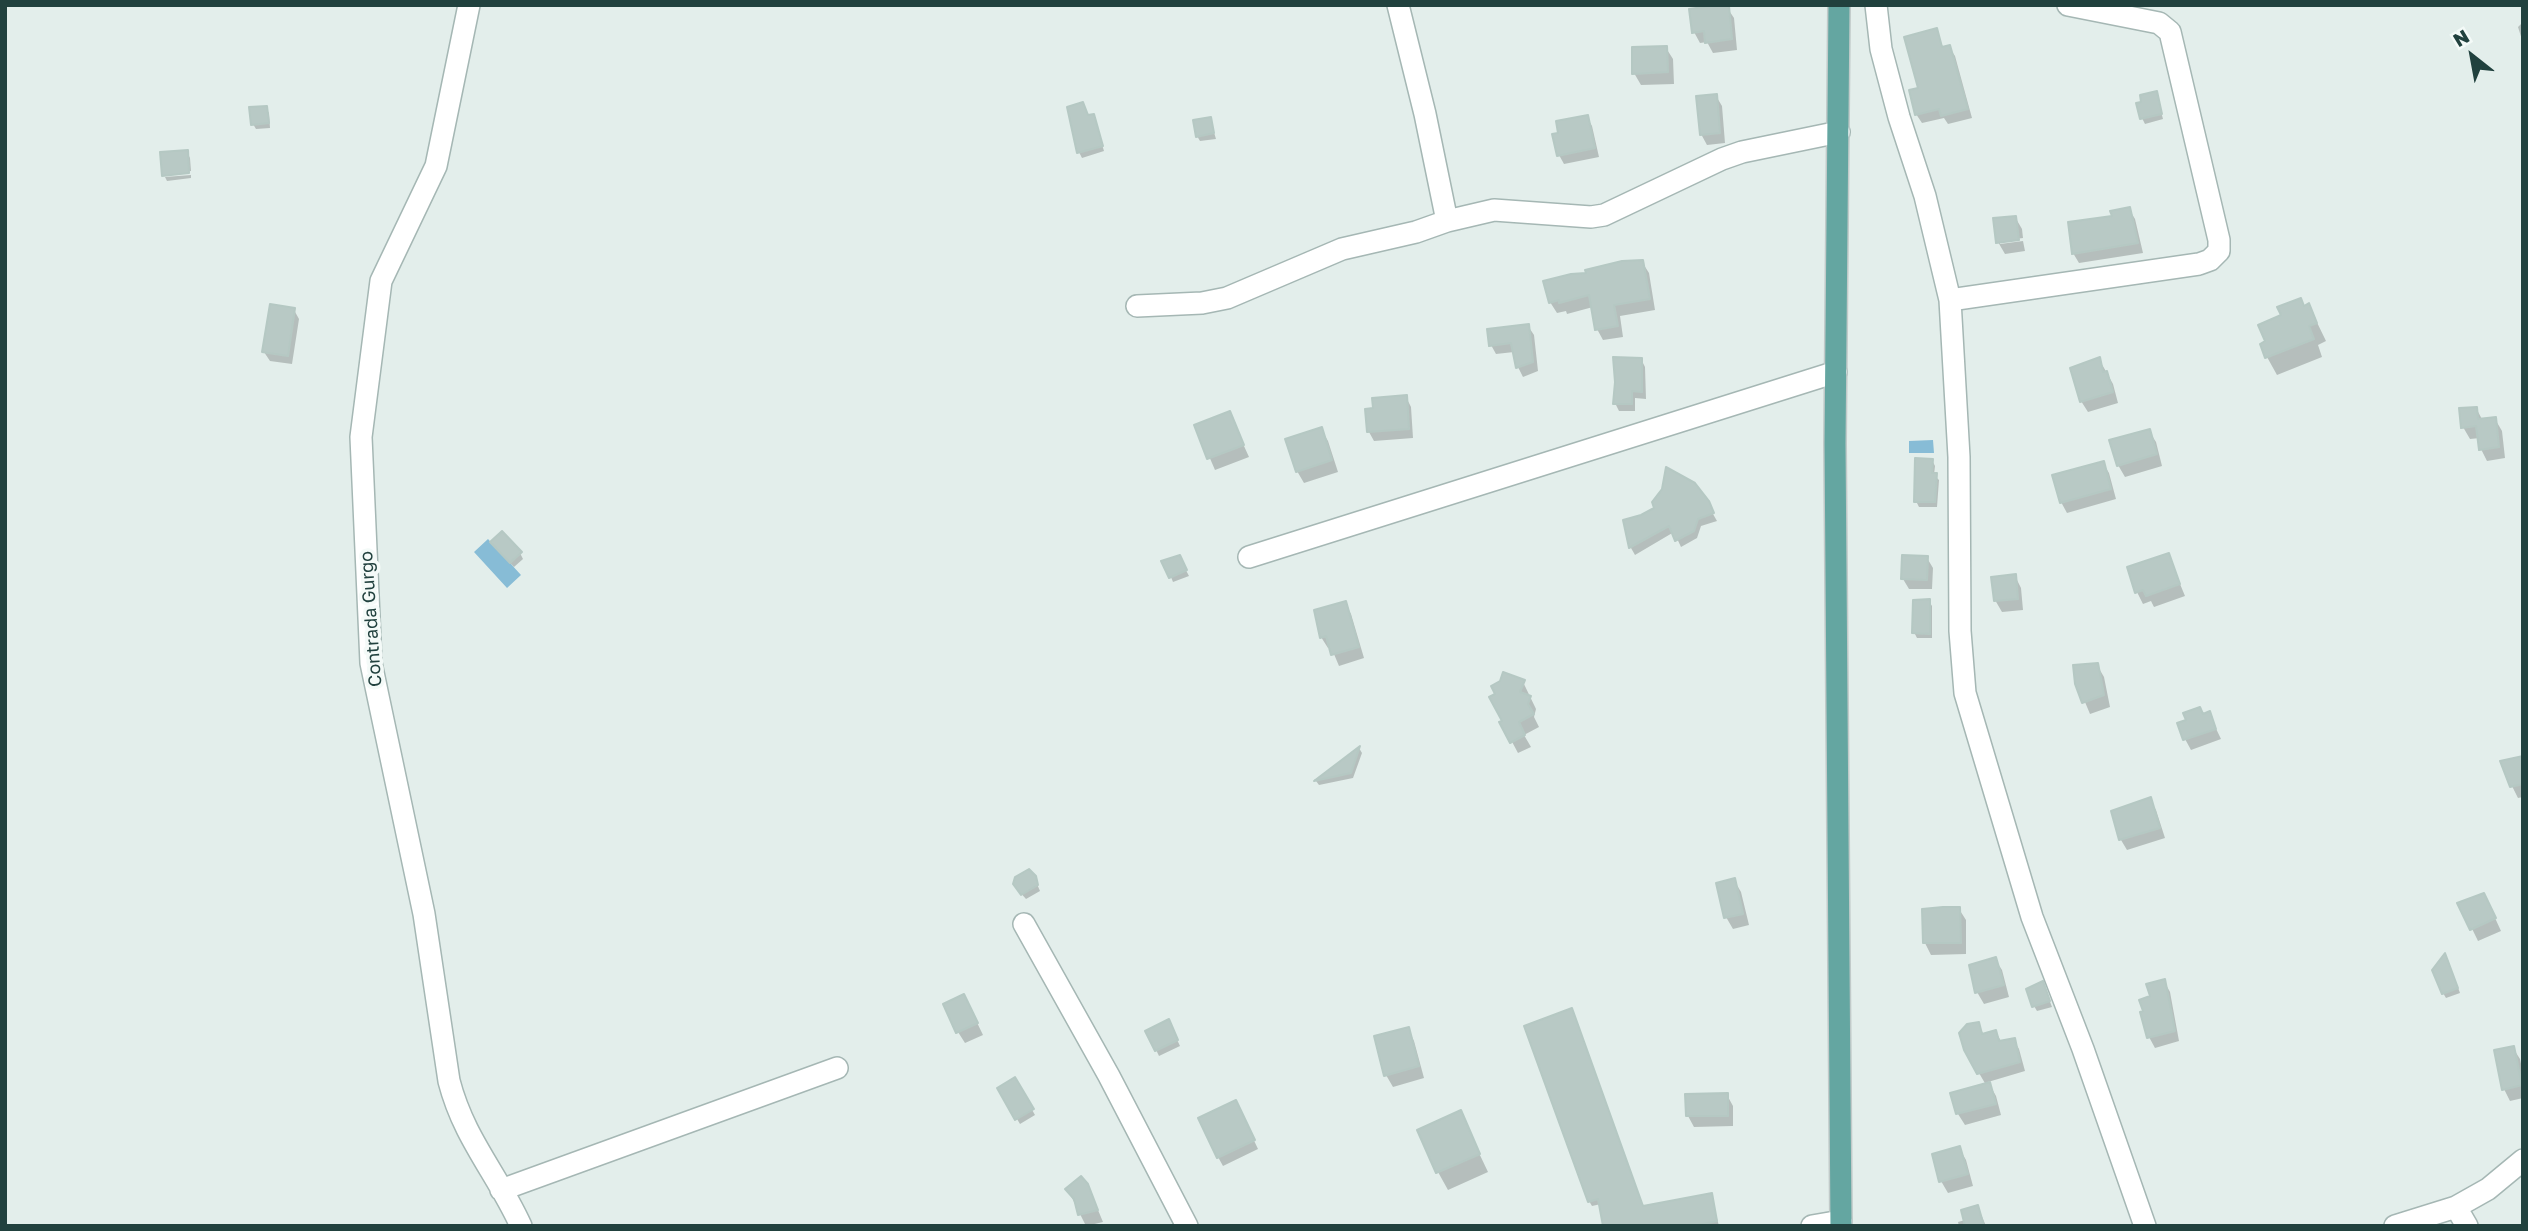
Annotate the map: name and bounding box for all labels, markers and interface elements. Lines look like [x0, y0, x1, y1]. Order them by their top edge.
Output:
north arrow [2437, 21, 2507, 91]
text: N [2449, 24, 2473, 51]
street label: Contrada Gurgo [355, 550, 387, 688]

